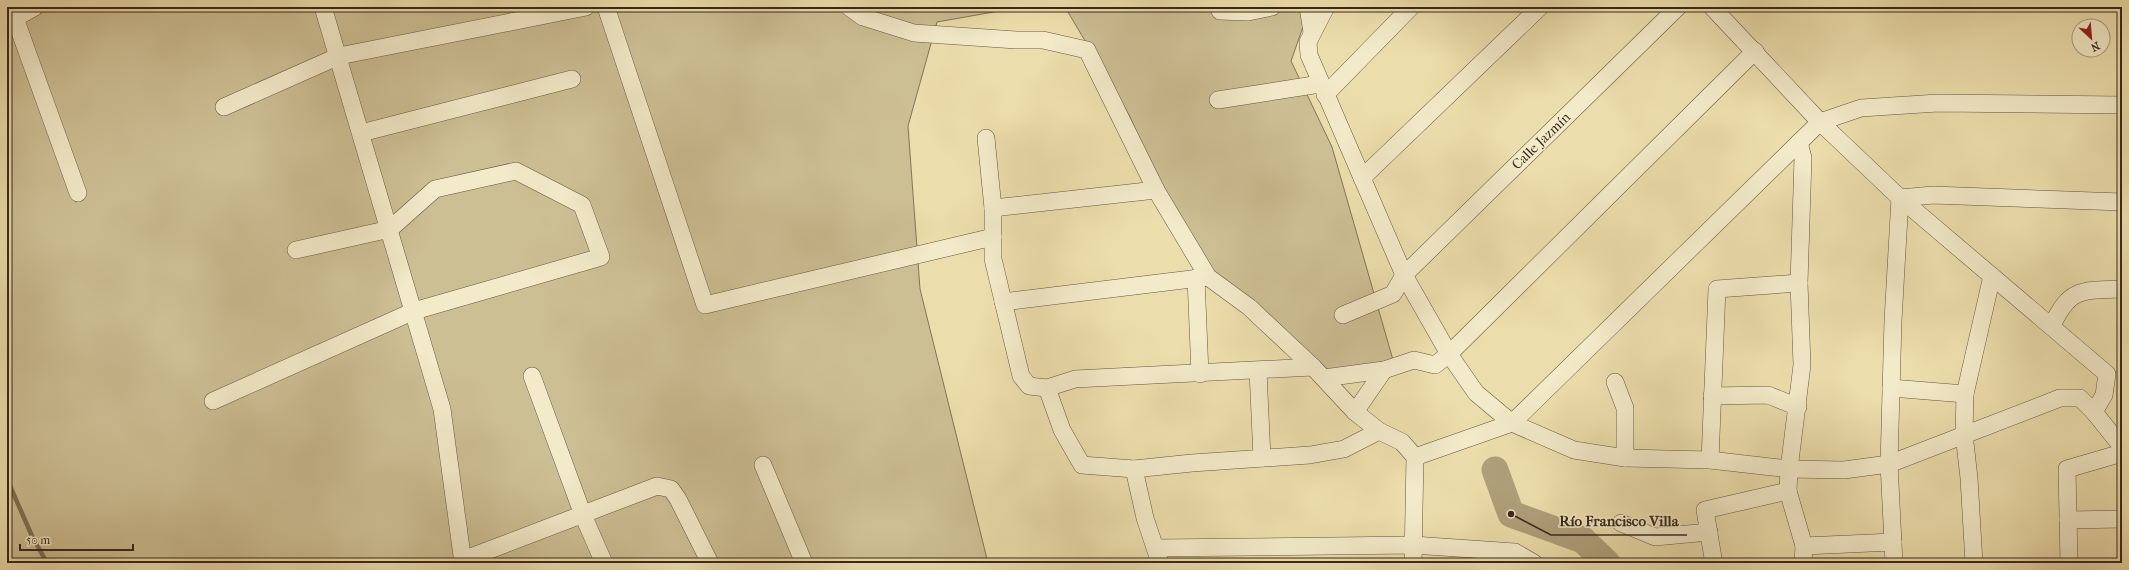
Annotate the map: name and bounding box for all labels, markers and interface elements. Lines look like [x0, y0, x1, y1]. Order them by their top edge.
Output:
north arrow [2071, 18, 2111, 58]
text: N [2088, 39, 2102, 54]
street label: Calle Jazmín [1508, 109, 1574, 173]
callout: Río Francisco Villa [1551, 508, 1687, 535]
text: Río Francisco Villa [1559, 512, 1680, 530]
scale bar [20, 526, 133, 552]
text: 50 m [26, 533, 50, 547]

